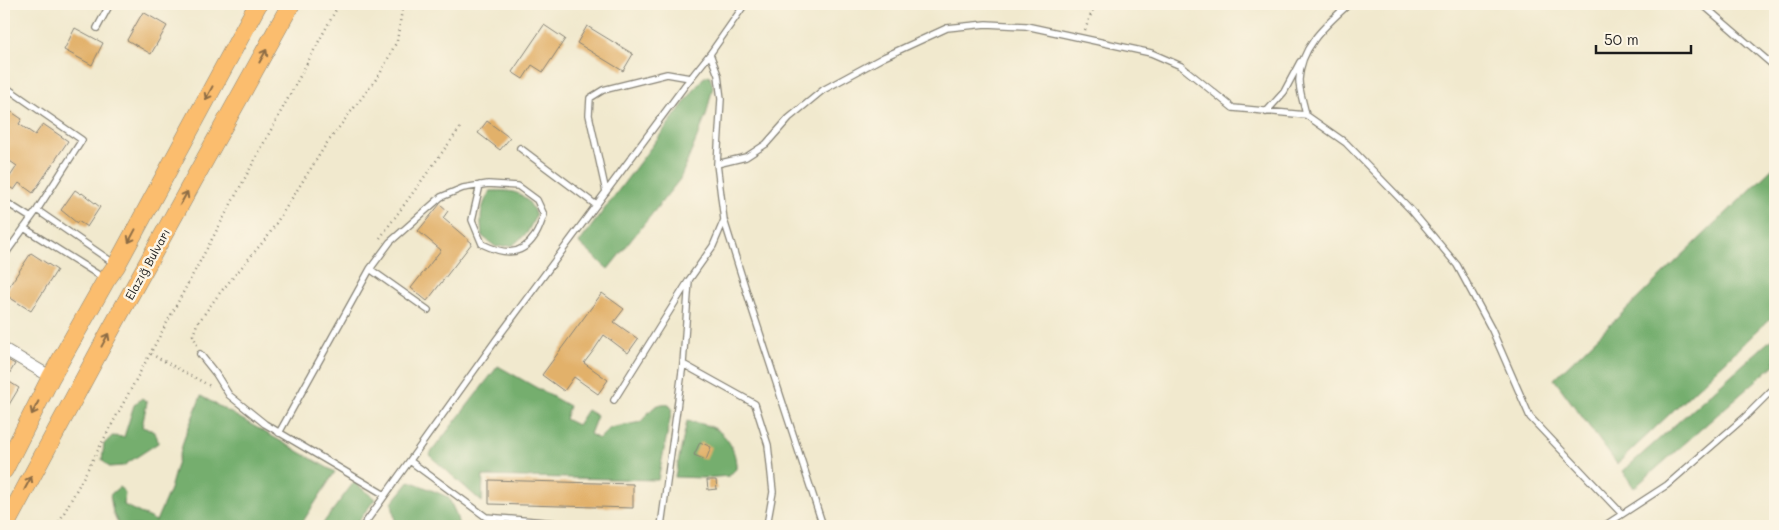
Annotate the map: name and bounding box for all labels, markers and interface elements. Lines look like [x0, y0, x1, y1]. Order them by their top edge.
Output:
scale bar [1596, 22, 1692, 54]
text: 50 m [1604, 29, 1639, 49]
one-way arrow [258, 49, 268, 64]
one-way arrow [204, 85, 214, 100]
one-way arrow [180, 191, 189, 206]
street label: Elazığ Bulvarı [121, 225, 173, 303]
one-way arrow [127, 228, 136, 243]
one-way arrow [100, 333, 110, 348]
one-way arrow [30, 400, 39, 415]
one-way arrow [23, 476, 33, 491]

